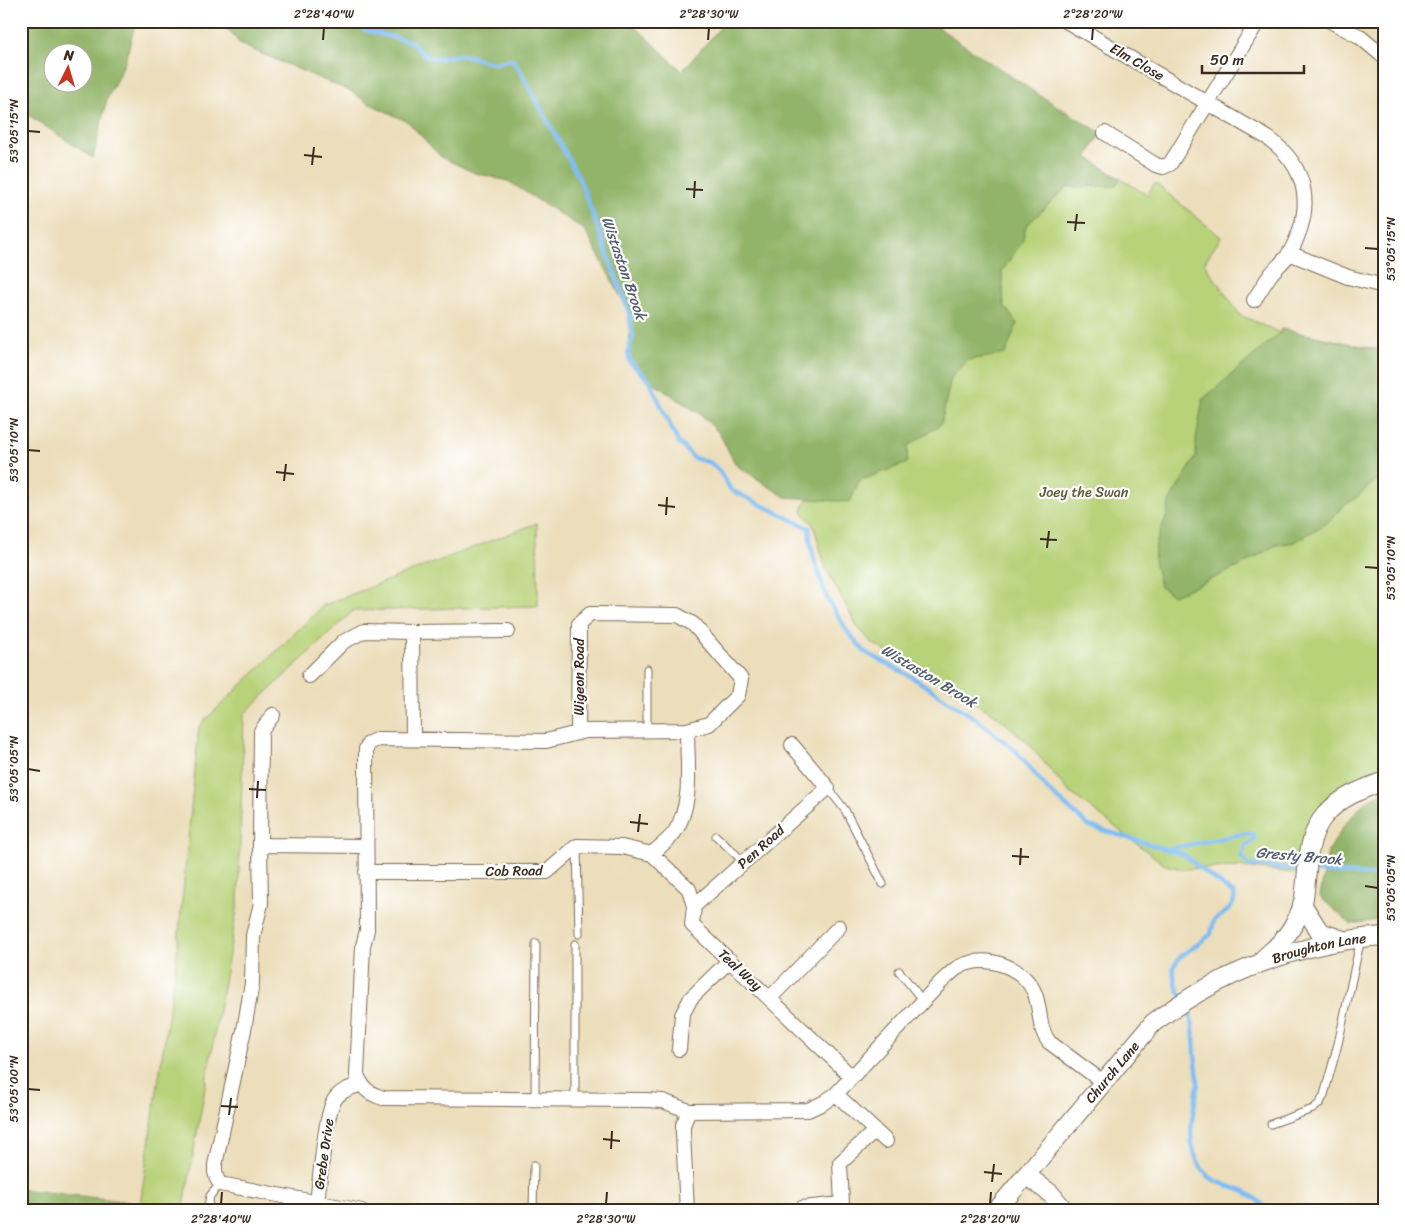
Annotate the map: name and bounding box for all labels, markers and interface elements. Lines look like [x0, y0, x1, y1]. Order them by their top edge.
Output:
text: 2°28'40"W [294, 3, 355, 25]
text: 2°28'30"W [679, 3, 739, 25]
text: 2°28'20"W [1063, 3, 1123, 25]
street label: Elm Close [1105, 36, 1169, 88]
north arrow [42, 42, 92, 92]
scale bar [1202, 42, 1305, 74]
text: N [62, 43, 75, 68]
text: 50 m [1210, 47, 1245, 73]
text: 53°05'15"N [3, 98, 25, 163]
water label: Wistaston Brook [594, 213, 654, 325]
text: 53°05'15"N [1380, 216, 1402, 281]
text: 53°05'10"N [3, 417, 25, 482]
park label: Joey the Swan [1039, 480, 1129, 505]
text: 53°05'10"N [1380, 535, 1402, 600]
street label: Wigeon Road [567, 637, 592, 716]
water label: Wistaston Brook [876, 637, 984, 716]
text: 53°05'05"N [3, 735, 25, 802]
street label: Pen Road [731, 818, 792, 875]
water label: Gresty Brook [1255, 839, 1344, 873]
text: 53°05'05"N [1380, 854, 1402, 921]
street label: Cob Road [485, 858, 544, 884]
street label: Broughton Lane [1268, 925, 1367, 971]
street label: Teal Way [712, 943, 769, 998]
street label: Church Lane [1078, 1035, 1146, 1109]
text: 53°05'00"N [3, 1055, 25, 1122]
street label: Grebe Drive [307, 1117, 341, 1191]
text: 2°28'40"W [191, 1208, 252, 1230]
text: 2°28'30"W [576, 1208, 636, 1230]
text: 2°28'20"W [960, 1208, 1020, 1230]

